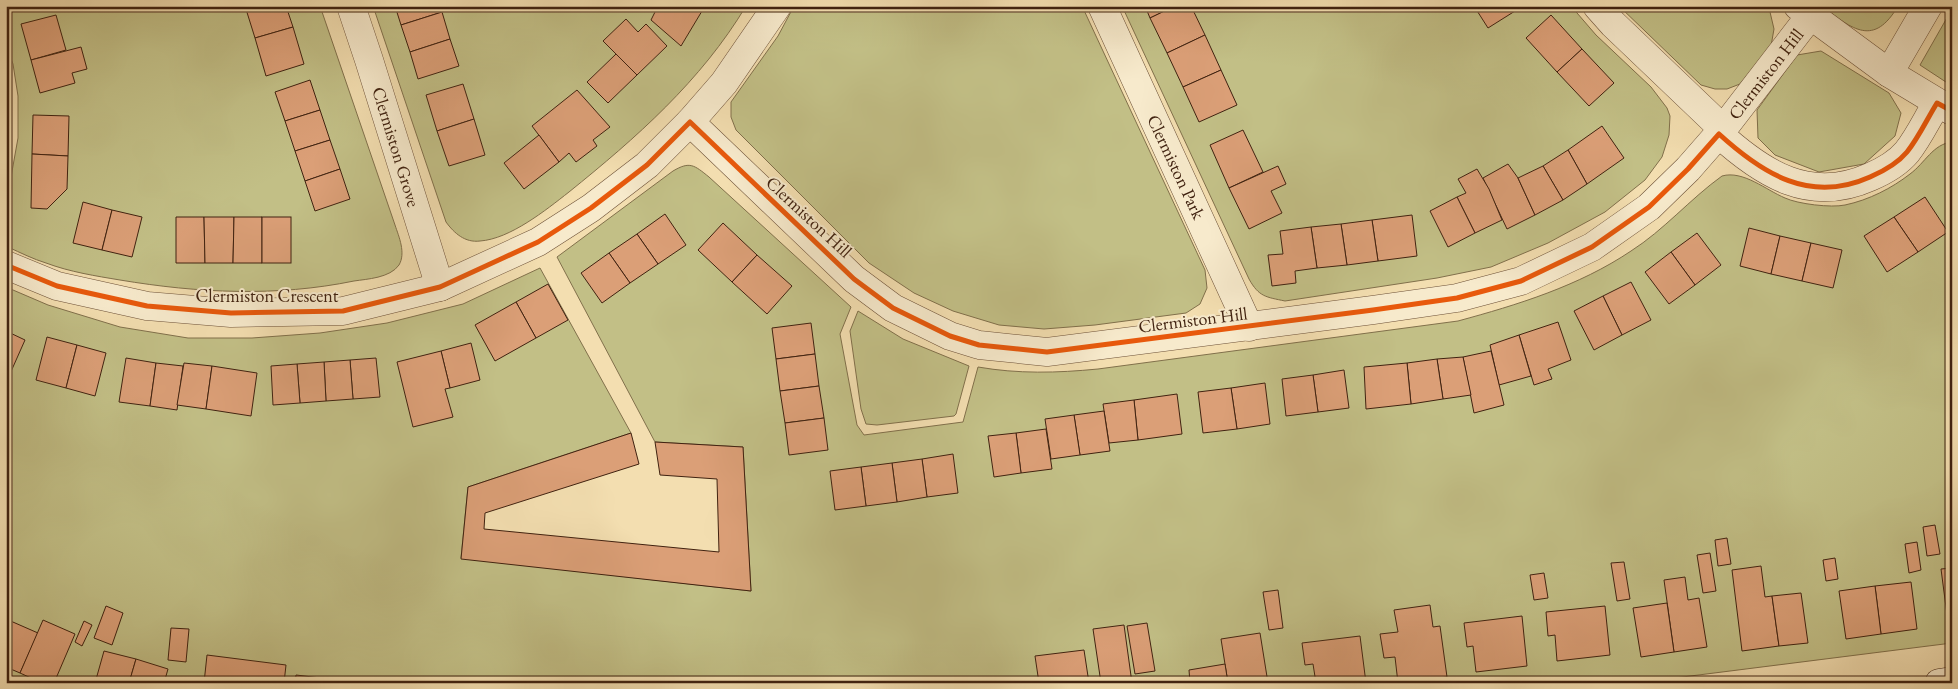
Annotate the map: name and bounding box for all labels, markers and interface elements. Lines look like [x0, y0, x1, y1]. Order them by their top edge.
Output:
street label: Clermiston Hill [1723, 23, 1808, 124]
street label: Clermiston Grove [367, 84, 426, 210]
street label: Clermiston Park [1142, 111, 1211, 223]
street label: Clermiston Hill [761, 171, 857, 262]
street label: Clermiston Crescent [196, 284, 339, 307]
street label: Clermiston Hill [1137, 301, 1249, 338]

